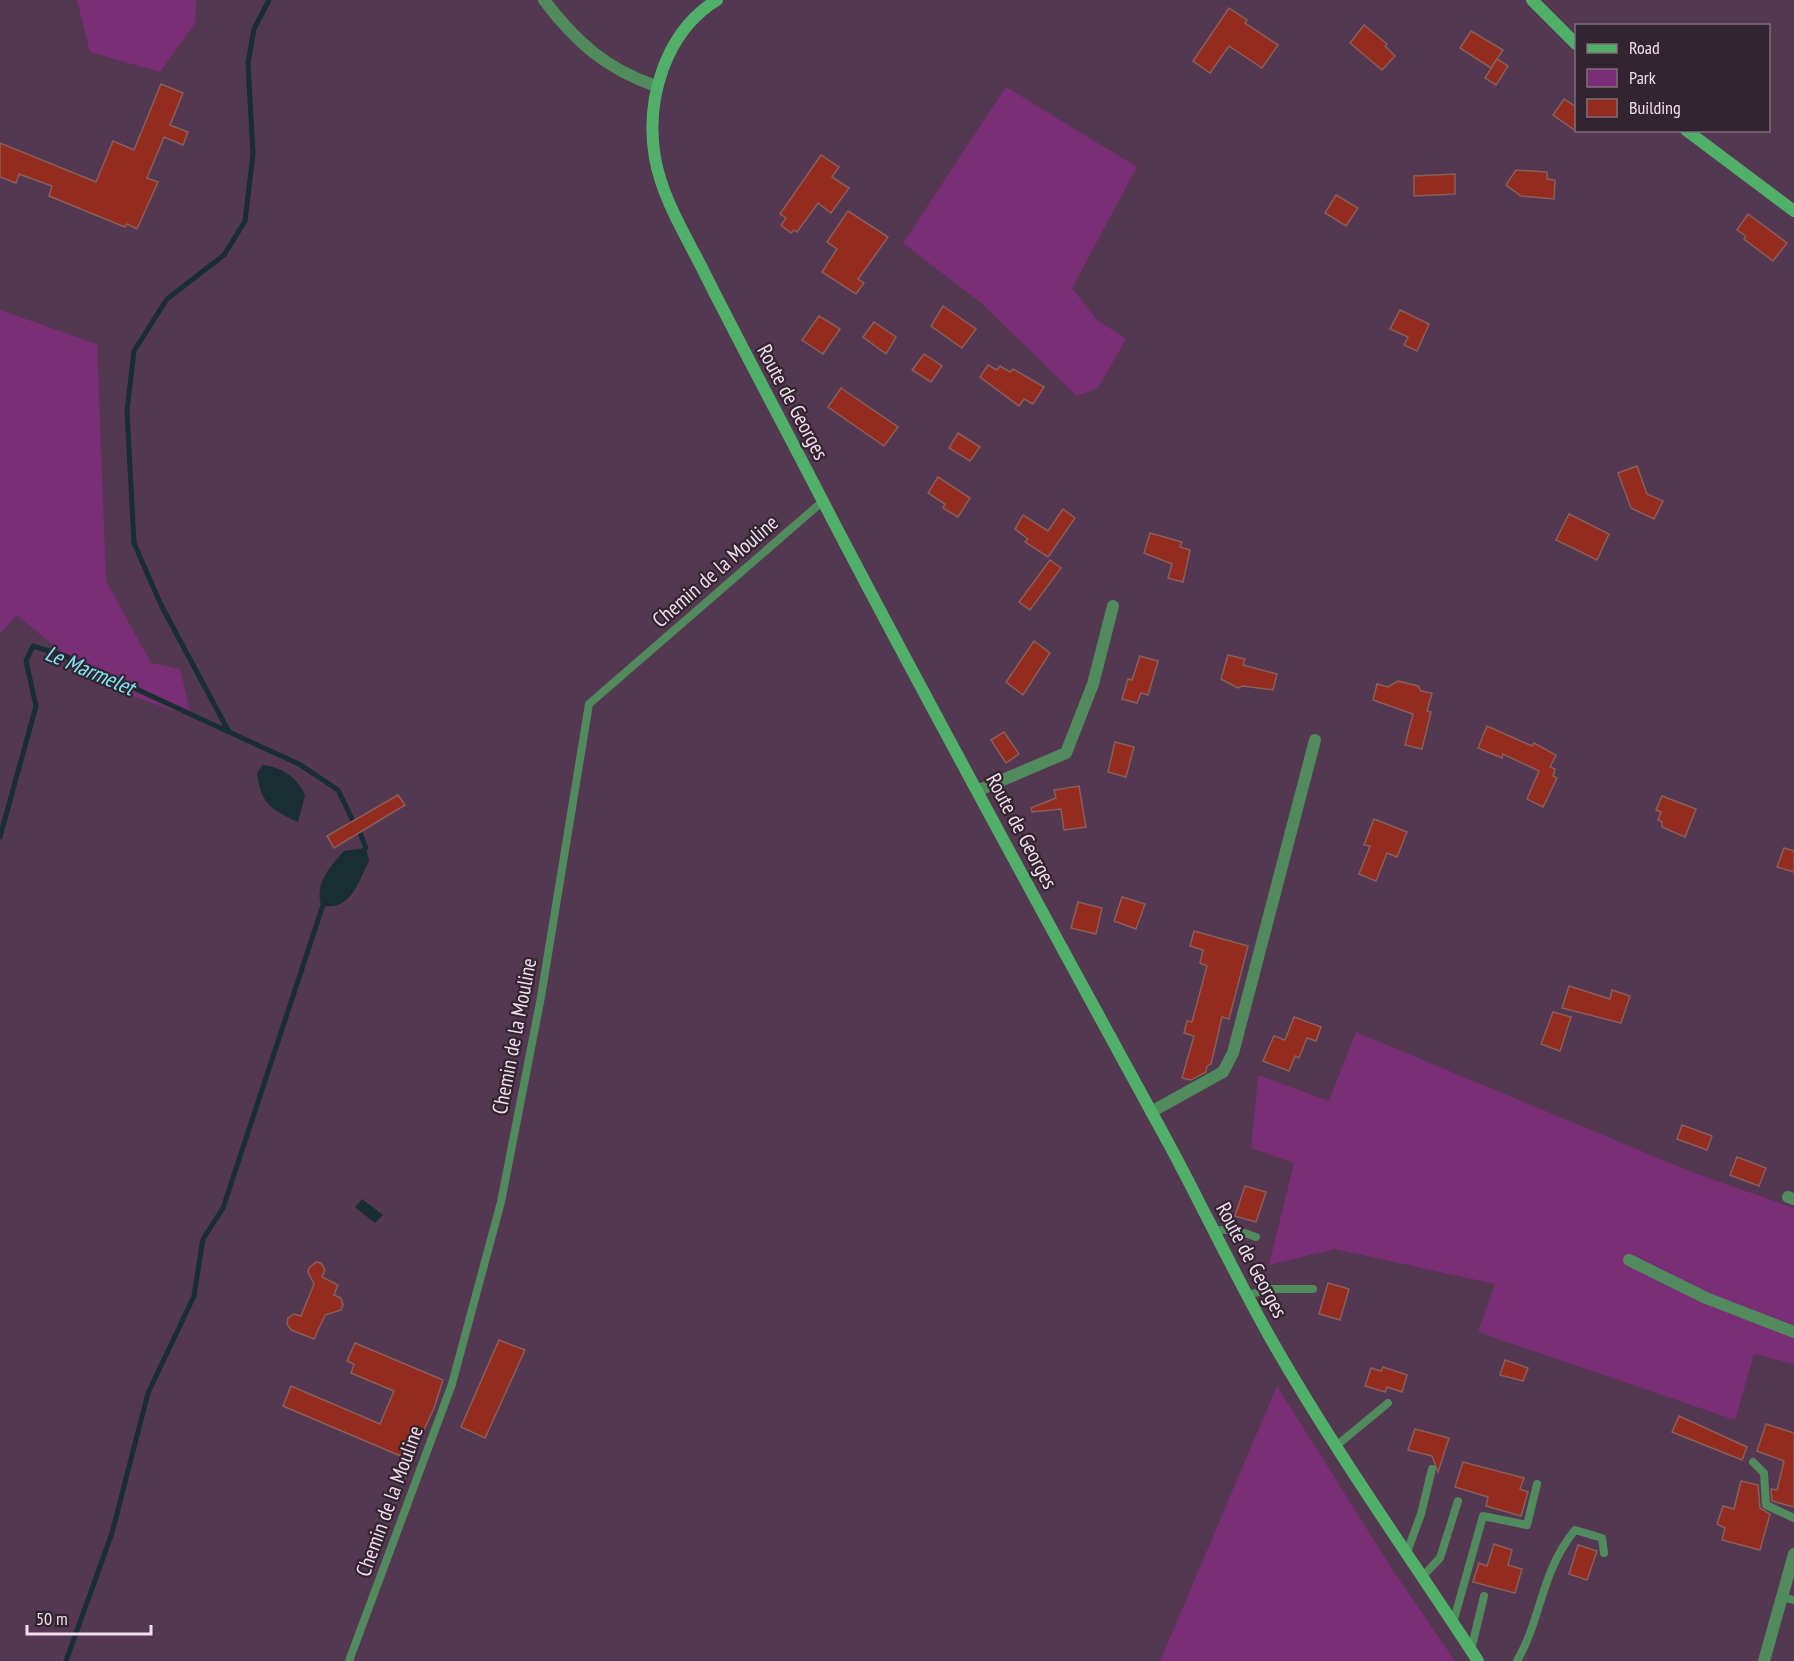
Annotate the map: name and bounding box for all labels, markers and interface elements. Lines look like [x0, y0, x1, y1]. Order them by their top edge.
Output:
legend [1575, 24, 1770, 132]
text: Road [1629, 36, 1660, 59]
text: Park [1629, 66, 1656, 89]
text: Building [1629, 96, 1681, 119]
street label: Route de Georges [751, 340, 835, 464]
street label: Chemin de la Mouline [646, 509, 784, 633]
water label: Le Marmelet [41, 639, 142, 702]
street label: Route de Georges [980, 769, 1064, 893]
street label: Chemin de la Mouline [486, 956, 542, 1116]
street label: Route de Georges [1210, 1198, 1294, 1322]
street label: Chemin de la Mouline [349, 1422, 429, 1580]
scale bar [27, 1598, 152, 1636]
text: 50 m [36, 1607, 68, 1630]

